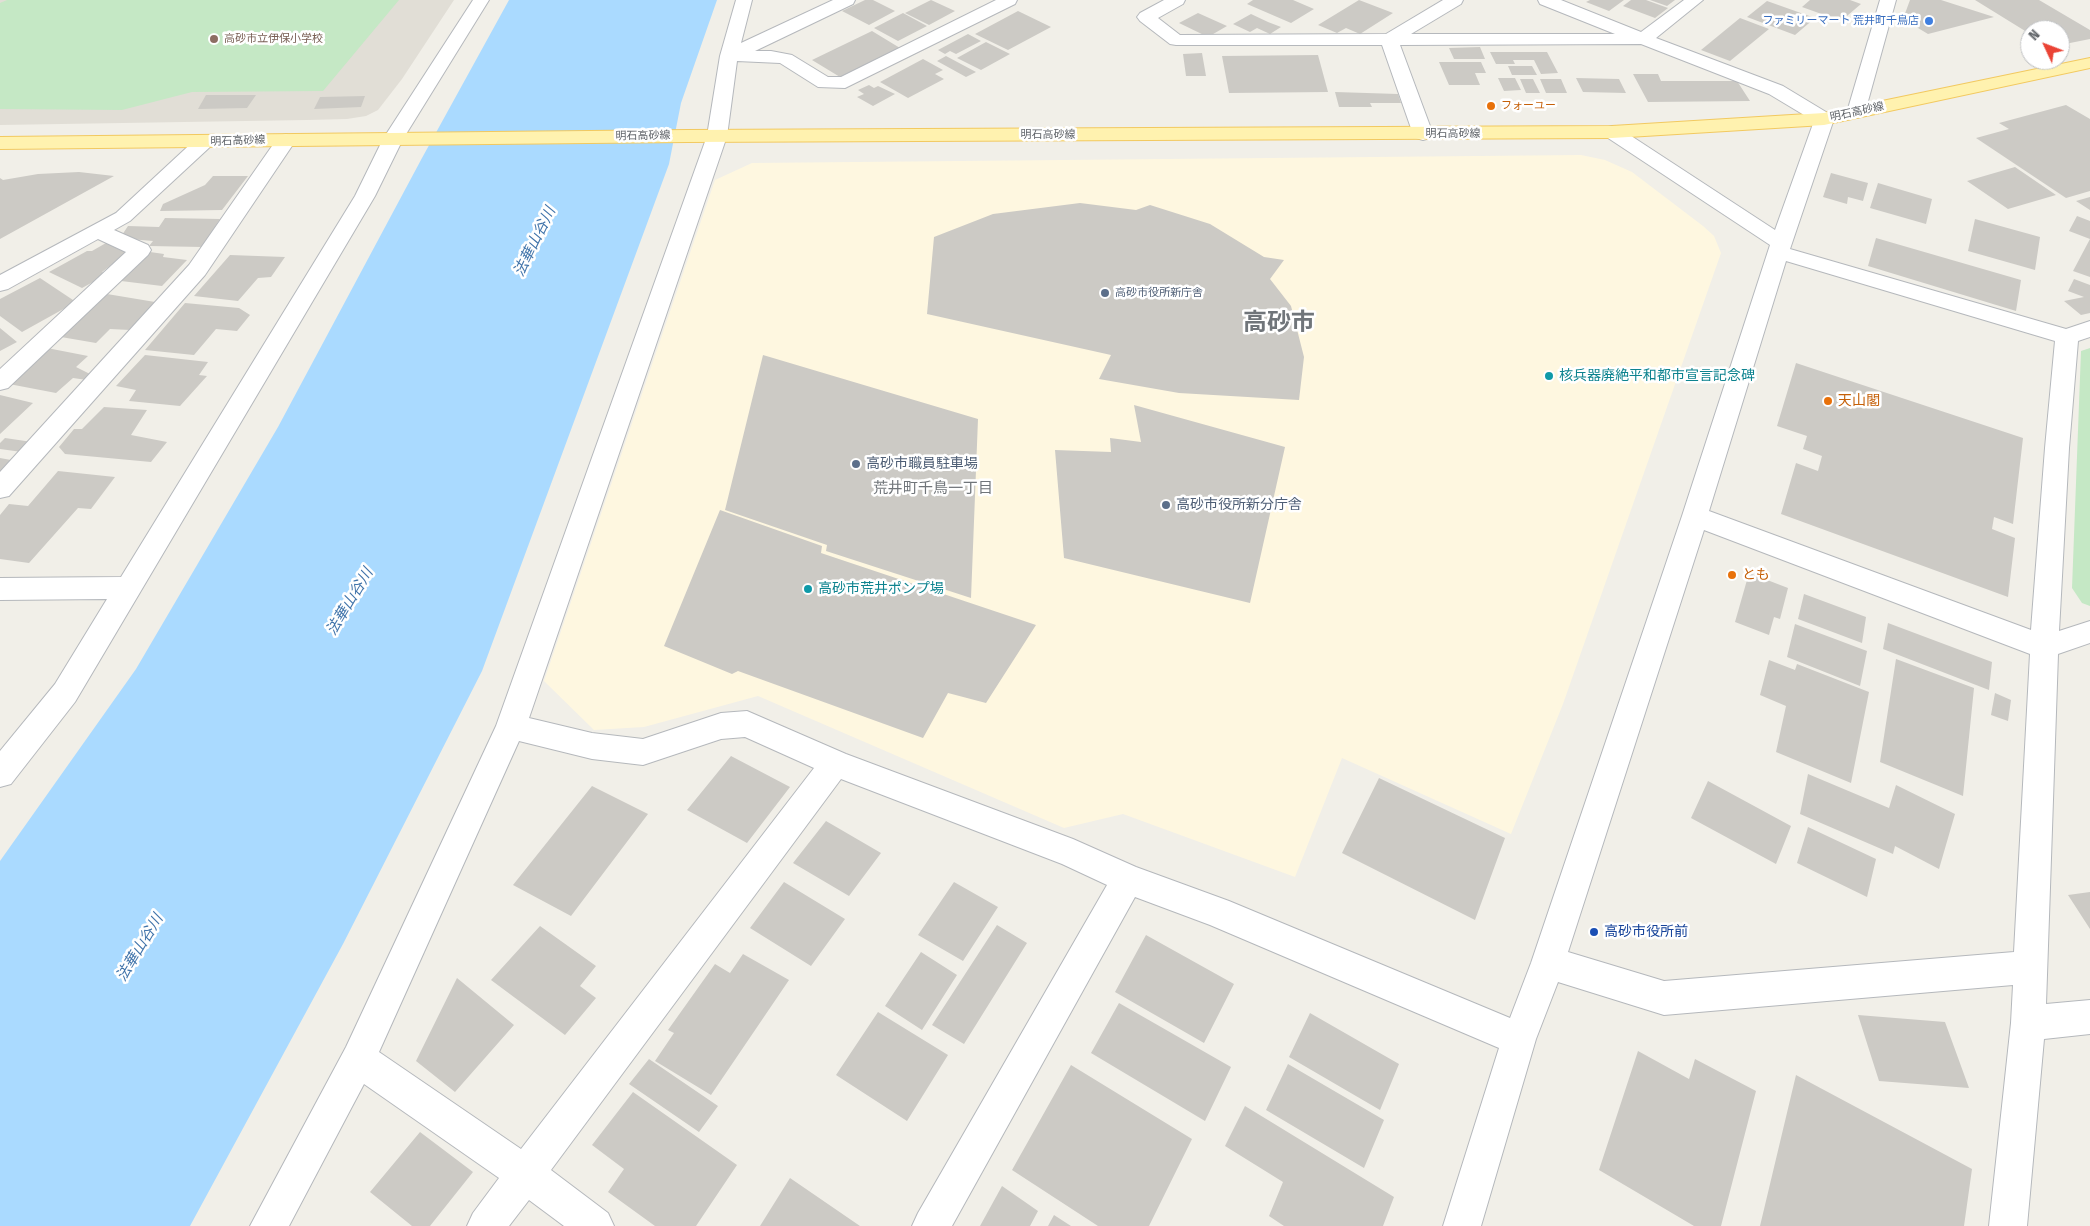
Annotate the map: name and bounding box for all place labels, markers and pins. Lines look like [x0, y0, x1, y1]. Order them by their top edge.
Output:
place label: ファミリーマート 荒井町千鳥店 [1762, 14, 1919, 28]
marker: ファミリーマート 荒井町千鳥店 [1923, 15, 1935, 27]
place label: 高砂市立伊保小学校 [224, 32, 323, 46]
marker: 高砂市立伊保小学校 [208, 33, 220, 45]
place label: フォーユー [1501, 99, 1556, 113]
marker: フォーユー [1485, 100, 1497, 112]
place label: 高砂市役所新庁舎 [1115, 286, 1203, 300]
marker: 高砂市役所新庁舎 [1099, 287, 1111, 299]
place label: 核兵器廃絶平和都市宣言記念碑 [1559, 368, 1755, 384]
marker: 核兵器廃絶平和都市宣言記念碑 [1543, 370, 1555, 382]
place label: 天山閣 [1838, 393, 1880, 409]
marker: 天山閣 [1822, 395, 1834, 407]
place label: 高砂市職員駐車場 [866, 456, 978, 472]
marker: 高砂市職員駐車場 [850, 458, 862, 470]
place label: 高砂市役所新分庁舎 [1176, 497, 1302, 513]
marker: 高砂市役所新分庁舎 [1160, 499, 1172, 511]
place label: とも [1742, 567, 1770, 583]
marker: とも [1726, 569, 1738, 581]
place label: 高砂市荒井ポンプ場 [818, 581, 944, 597]
marker: 高砂市荒井ポンプ場 [802, 583, 814, 595]
place label: 高砂市役所前 [1604, 924, 1688, 940]
marker: 高砂市役所前 [1588, 926, 1600, 938]

